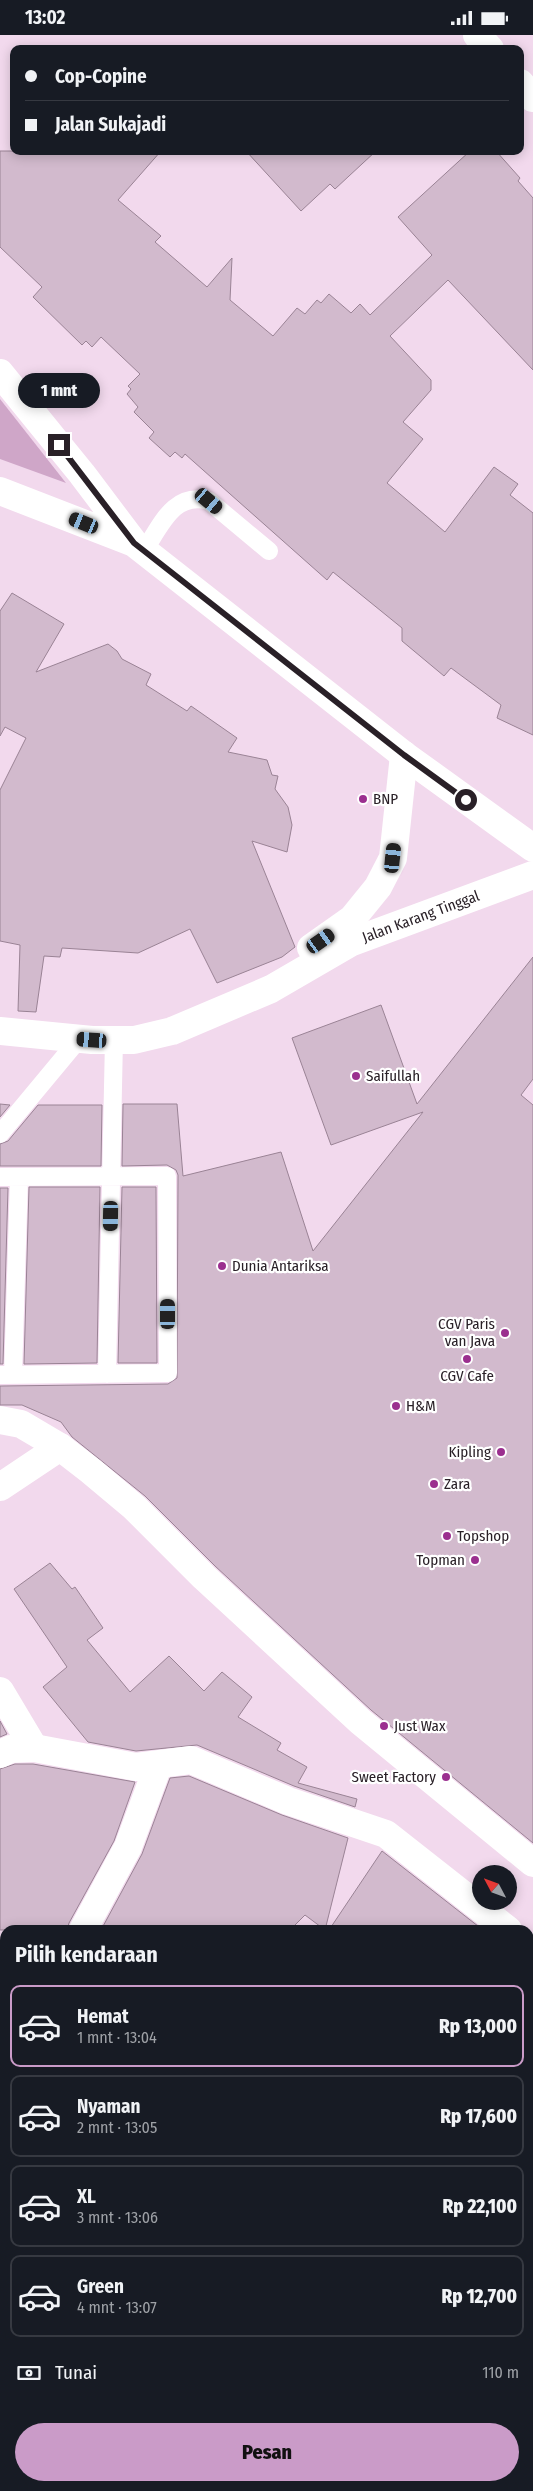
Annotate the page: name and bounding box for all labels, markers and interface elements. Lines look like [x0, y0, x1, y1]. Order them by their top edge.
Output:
text: 13:02 [25, 6, 65, 29]
text: Cop-Copine [55, 65, 147, 88]
text: Jalan Sukajadi [55, 113, 166, 136]
callout: 1 mnt [18, 373, 100, 407]
text: 1 mnt [41, 381, 77, 400]
route end [48, 434, 70, 456]
car [192, 486, 225, 516]
car [67, 510, 100, 536]
route start [455, 789, 477, 811]
place label: BNP [373, 790, 398, 808]
marker: BNP [357, 793, 369, 805]
car [383, 842, 402, 874]
street label: Jalan Karang Tinggal [360, 887, 482, 946]
car [304, 926, 337, 956]
car [76, 1031, 107, 1049]
place label: Saifullah [366, 1067, 420, 1085]
marker: Saifullah [350, 1070, 362, 1082]
car [103, 1201, 118, 1231]
place label: Dunia Antariksa [232, 1257, 329, 1275]
marker: Dunia Antariksa [216, 1260, 228, 1272]
car [160, 1299, 175, 1329]
place label: CGV Paris van Java [438, 1315, 495, 1350]
marker: CGV Paris van Java [499, 1327, 511, 1339]
marker: CGV Cafe [461, 1353, 473, 1365]
place label: CGV Cafe [440, 1367, 494, 1385]
place label: H&M [406, 1397, 436, 1415]
marker: H&M [390, 1400, 402, 1412]
place label: Kipling [449, 1443, 491, 1461]
marker: Kipling [495, 1446, 507, 1458]
place label: Zara [444, 1475, 470, 1493]
marker: Zara [428, 1478, 440, 1490]
place label: Topshop [457, 1527, 509, 1545]
marker: Topshop [441, 1530, 453, 1542]
place label: Topman [416, 1551, 465, 1569]
marker: Topman [469, 1554, 481, 1566]
place label: Just Wax [394, 1717, 446, 1735]
marker: Just Wax [378, 1720, 390, 1732]
place label: Sweet Factory [352, 1768, 436, 1786]
marker: Sweet Factory [440, 1771, 452, 1783]
north arrow [472, 1865, 518, 1910]
map controls [472, 1865, 517, 1910]
text: Pilih kendaraan [15, 1941, 158, 1968]
icon: car [17, 2004, 62, 2049]
text: Hemat [77, 2005, 129, 2028]
text: Rp 13,000 [439, 2015, 517, 2038]
text: 1 mnt · 13:04 [77, 2028, 157, 2047]
icon: car [17, 2094, 62, 2139]
text: Nyaman [77, 2095, 140, 2118]
text: Rp 17,600 [440, 2105, 517, 2128]
text: 2 mnt · 13:05 [77, 2118, 157, 2137]
icon: car [17, 2184, 62, 2229]
text: XL [77, 2185, 96, 2208]
text: Rp 22,100 [443, 2195, 517, 2218]
text: 3 mnt · 13:06 [77, 2208, 158, 2227]
icon: car [17, 2274, 62, 2319]
text: Green [77, 2275, 124, 2298]
text: Rp 12,700 [441, 2285, 517, 2308]
text: 4 mnt · 13:07 [77, 2298, 157, 2317]
icon: cash [15, 2359, 43, 2387]
text: Tunai [55, 2361, 97, 2384]
text: 110 m [482, 2363, 519, 2382]
button: Pesan [15, 2423, 519, 2481]

